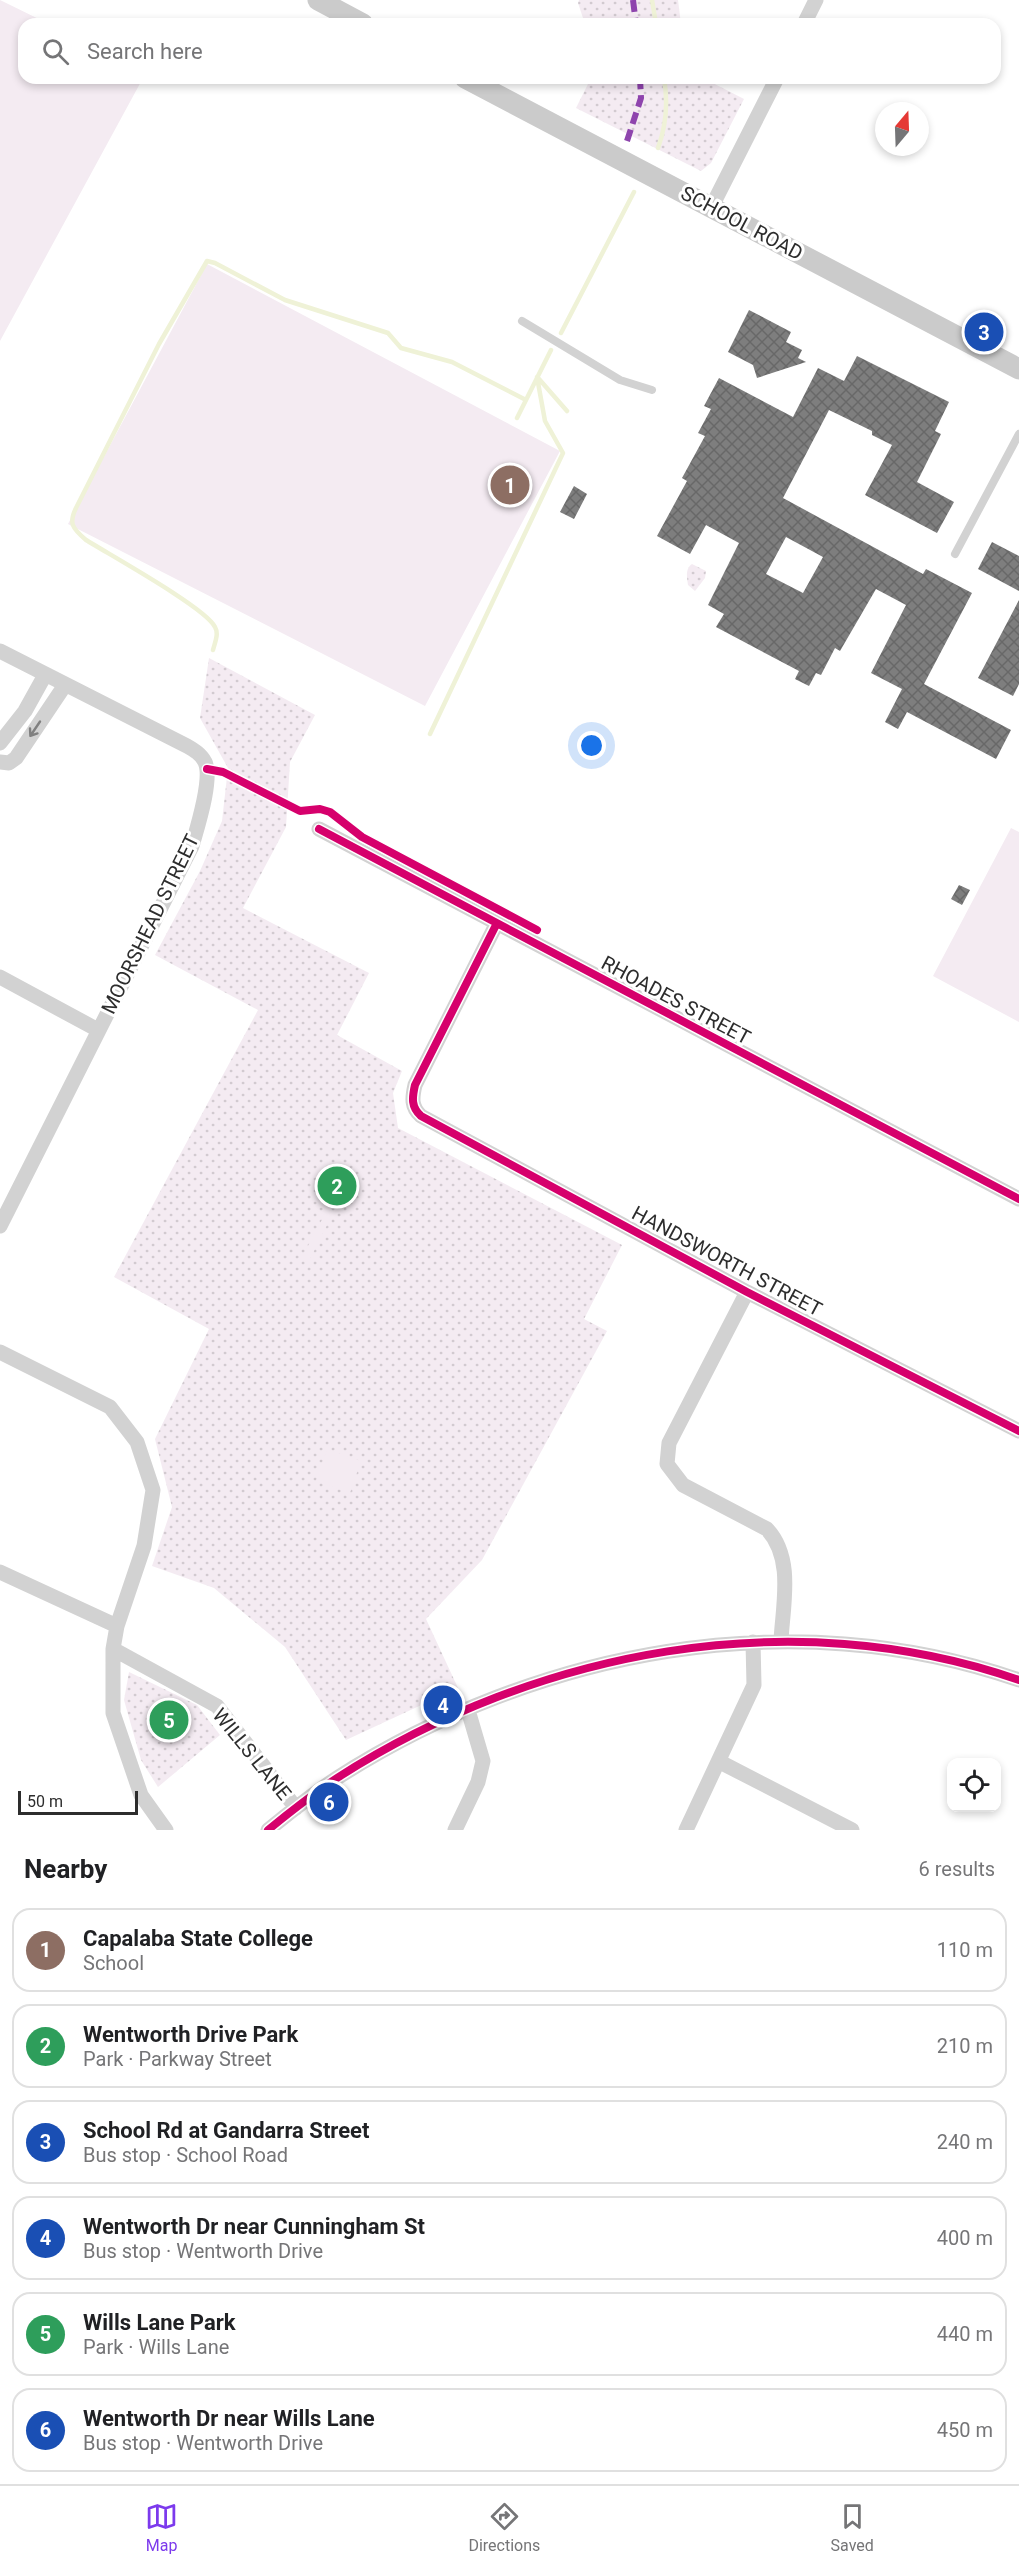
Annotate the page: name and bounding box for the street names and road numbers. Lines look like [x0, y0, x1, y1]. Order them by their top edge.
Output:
street label: SCHOOL ROAD [677, 181, 807, 265]
street label: MOORSHEAD STREET [96, 830, 204, 1018]
street label: RHOADES STREET [597, 951, 755, 1049]
street label: HANDSWORTH STREET [628, 1201, 826, 1321]
street label: WILLS LANE [208, 1703, 296, 1805]

